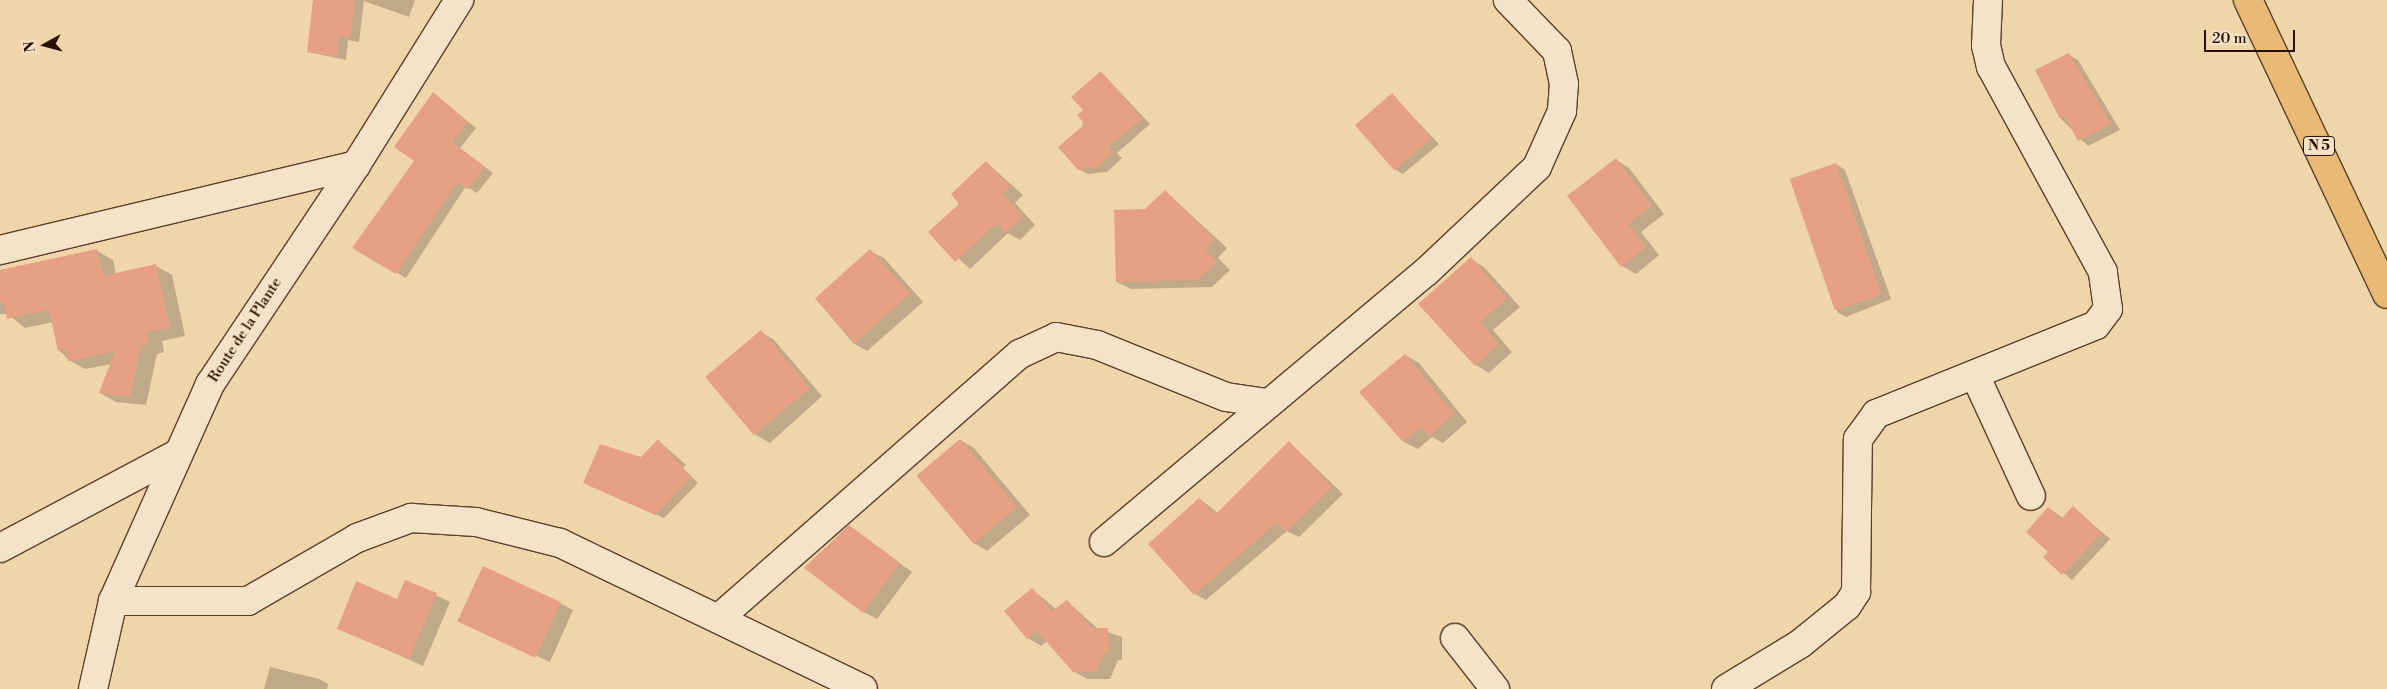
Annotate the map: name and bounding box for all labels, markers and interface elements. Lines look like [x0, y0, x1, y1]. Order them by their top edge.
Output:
north arrow [20, 20, 70, 70]
scale bar [2207, 20, 2298, 52]
text: 20 m [2212, 29, 2247, 48]
text: N [21, 40, 40, 53]
road number: N 5 [2303, 134, 2335, 158]
street label: Route de la Plante [204, 274, 286, 386]

